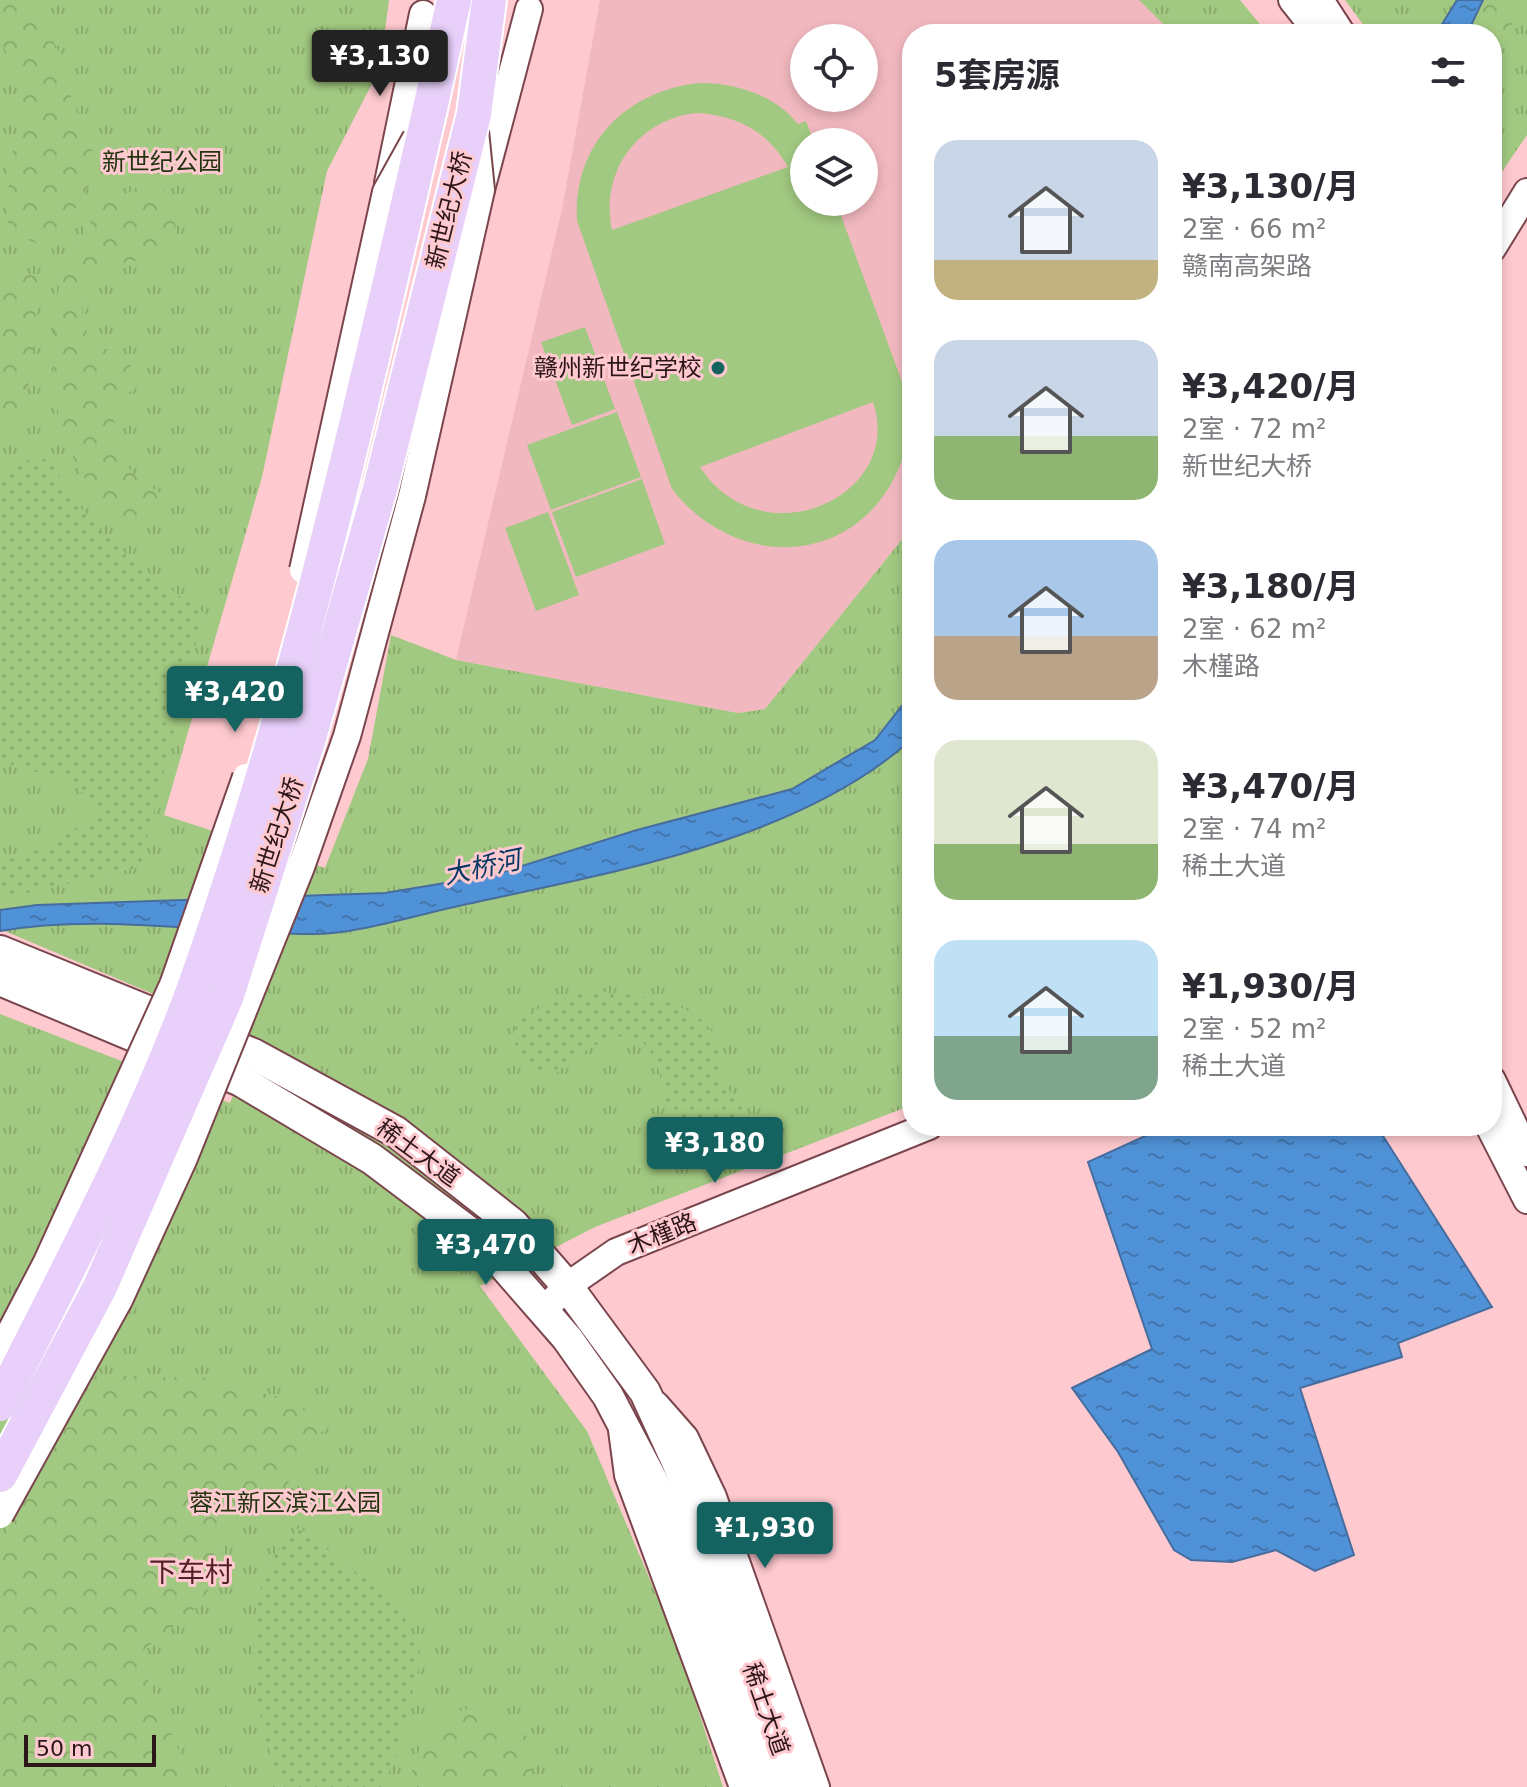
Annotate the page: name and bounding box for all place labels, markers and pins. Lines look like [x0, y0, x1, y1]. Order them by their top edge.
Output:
pin: ¥3,130 [315, 30, 445, 98]
place label: 赣州新世纪学校 [534, 354, 702, 382]
marker: 赣州新世纪学校 [709, 359, 727, 377]
pin: ¥3,420 [170, 666, 300, 734]
pin: ¥3,180 [650, 1117, 780, 1185]
pin: ¥3,470 [421, 1219, 551, 1287]
pin: ¥1,930 [700, 1502, 830, 1570]

